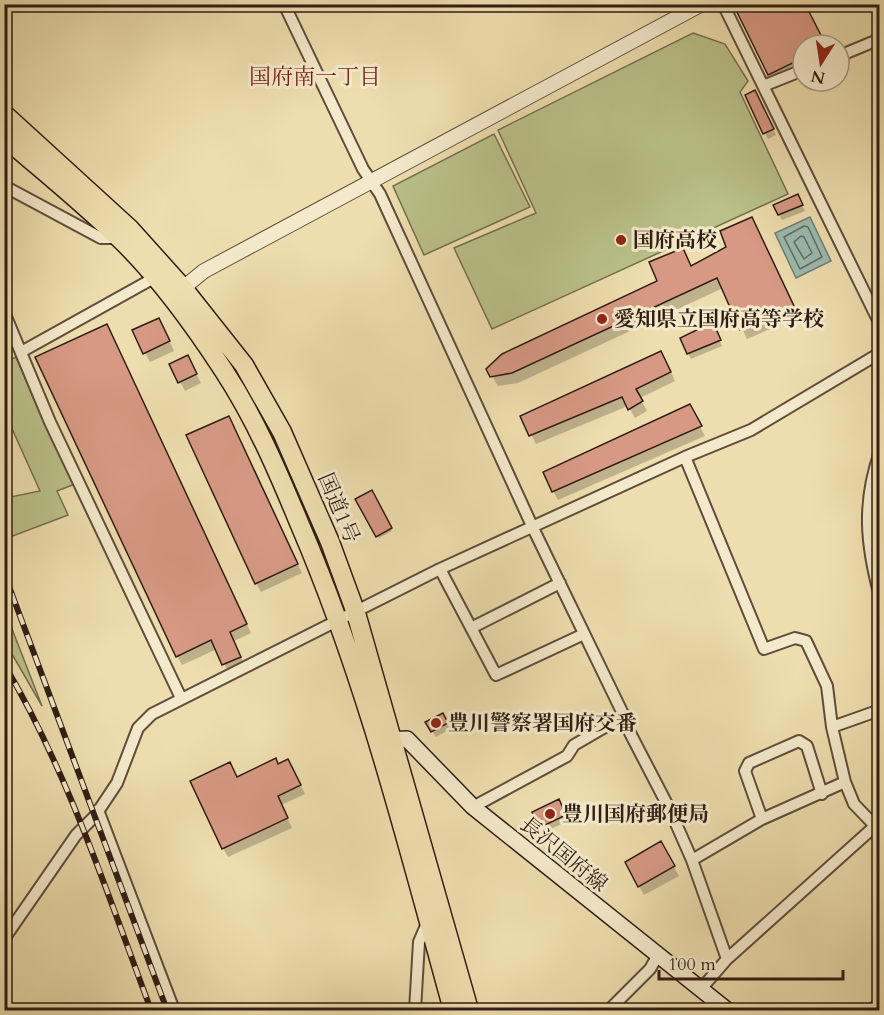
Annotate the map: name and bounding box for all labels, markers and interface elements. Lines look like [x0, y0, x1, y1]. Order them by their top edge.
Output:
north arrow [791, 33, 851, 93]
district label: 国府南一丁目 [249, 62, 381, 92]
text: N [809, 64, 827, 89]
place label: 国府高校 [633, 226, 717, 255]
marker: 国府高校 [614, 233, 628, 247]
place label: 愛知県立国府高等学校 [614, 305, 824, 334]
marker: 愛知県立国府高等学校 [595, 312, 609, 326]
street label: 国道1号 [311, 469, 366, 548]
place label: 豊川警察署国府交番 [448, 709, 637, 738]
marker: 豊川警察署国府交番 [429, 716, 443, 730]
place label: 豊川国府郵便局 [562, 800, 709, 829]
marker: 豊川国府郵便局 [543, 807, 557, 821]
street label: 長沢国府線 [514, 810, 614, 899]
scale bar [659, 943, 844, 981]
text: 100 m [668, 952, 716, 977]

